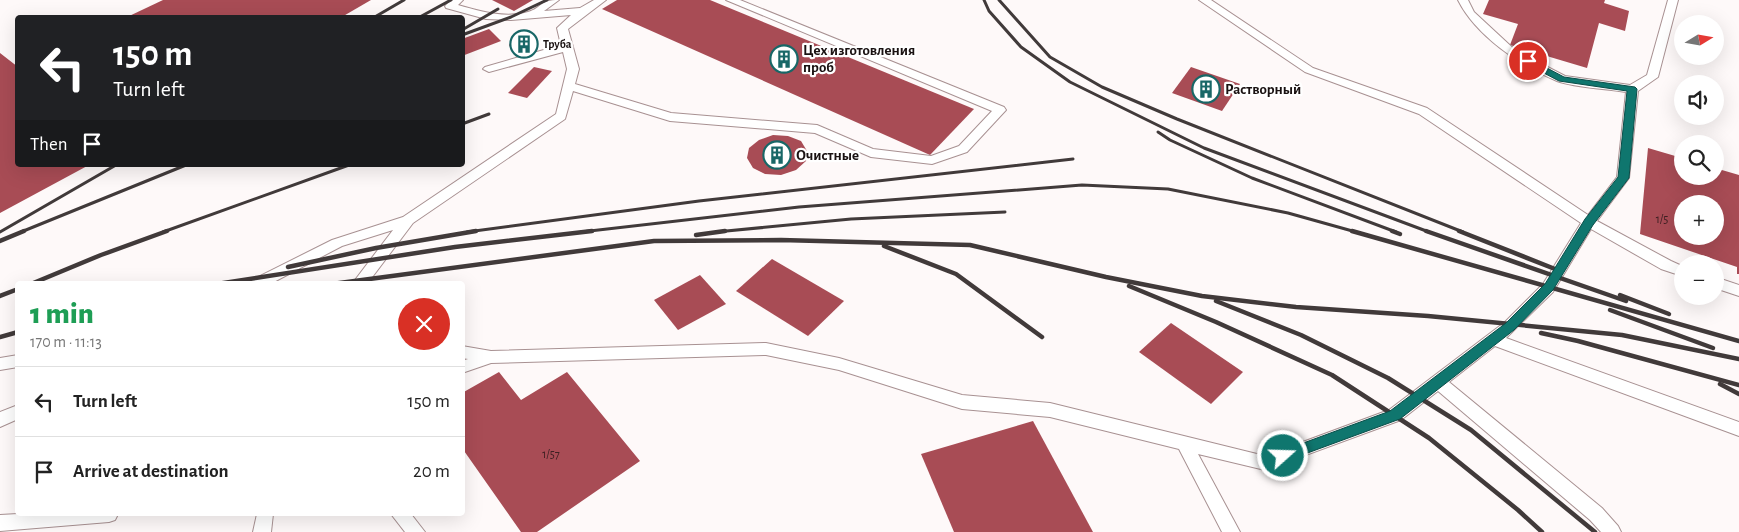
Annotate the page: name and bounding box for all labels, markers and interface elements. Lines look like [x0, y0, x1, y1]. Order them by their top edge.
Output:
north arrow [1674, 15, 1724, 65]
map controls [1674, 15, 1724, 305]
building icon: Труба [509, 29, 539, 59]
icon: left [30, 35, 95, 100]
text: 150 m [113, 37, 193, 72]
place label: Труба [543, 38, 572, 51]
pin [1507, 40, 1549, 82]
place label: Цех изготовления проб [803, 43, 915, 75]
building icon: Цех изготовления проб [769, 44, 799, 74]
icon: arrive [1514, 47, 1542, 75]
building icon: Растворный [1191, 74, 1221, 104]
button: sound [1674, 75, 1724, 125]
text: Turn left [113, 78, 185, 100]
place label: Растворный [1225, 82, 1301, 97]
icon: arrive [78, 130, 106, 158]
text: Then [30, 135, 68, 154]
button: search [1674, 135, 1724, 185]
building icon: Очистные [762, 140, 792, 170]
place label: Очистные [796, 148, 859, 163]
button: + [1674, 195, 1724, 245]
house number: 1/5 [1656, 213, 1668, 225]
button: − [1674, 255, 1724, 305]
button: close [398, 298, 450, 350]
text: 1 min [30, 299, 94, 329]
text: 170 m · 11:13 [30, 334, 102, 350]
icon: left [30, 388, 58, 416]
text: Turn left [73, 392, 137, 411]
text: 150 m [407, 392, 450, 411]
position arrow [1256, 429, 1308, 481]
house number: 1/57 [542, 448, 560, 460]
icon: arrive [30, 458, 58, 486]
text: Arrive at destination [73, 462, 229, 481]
text: 20 m [413, 462, 450, 481]

